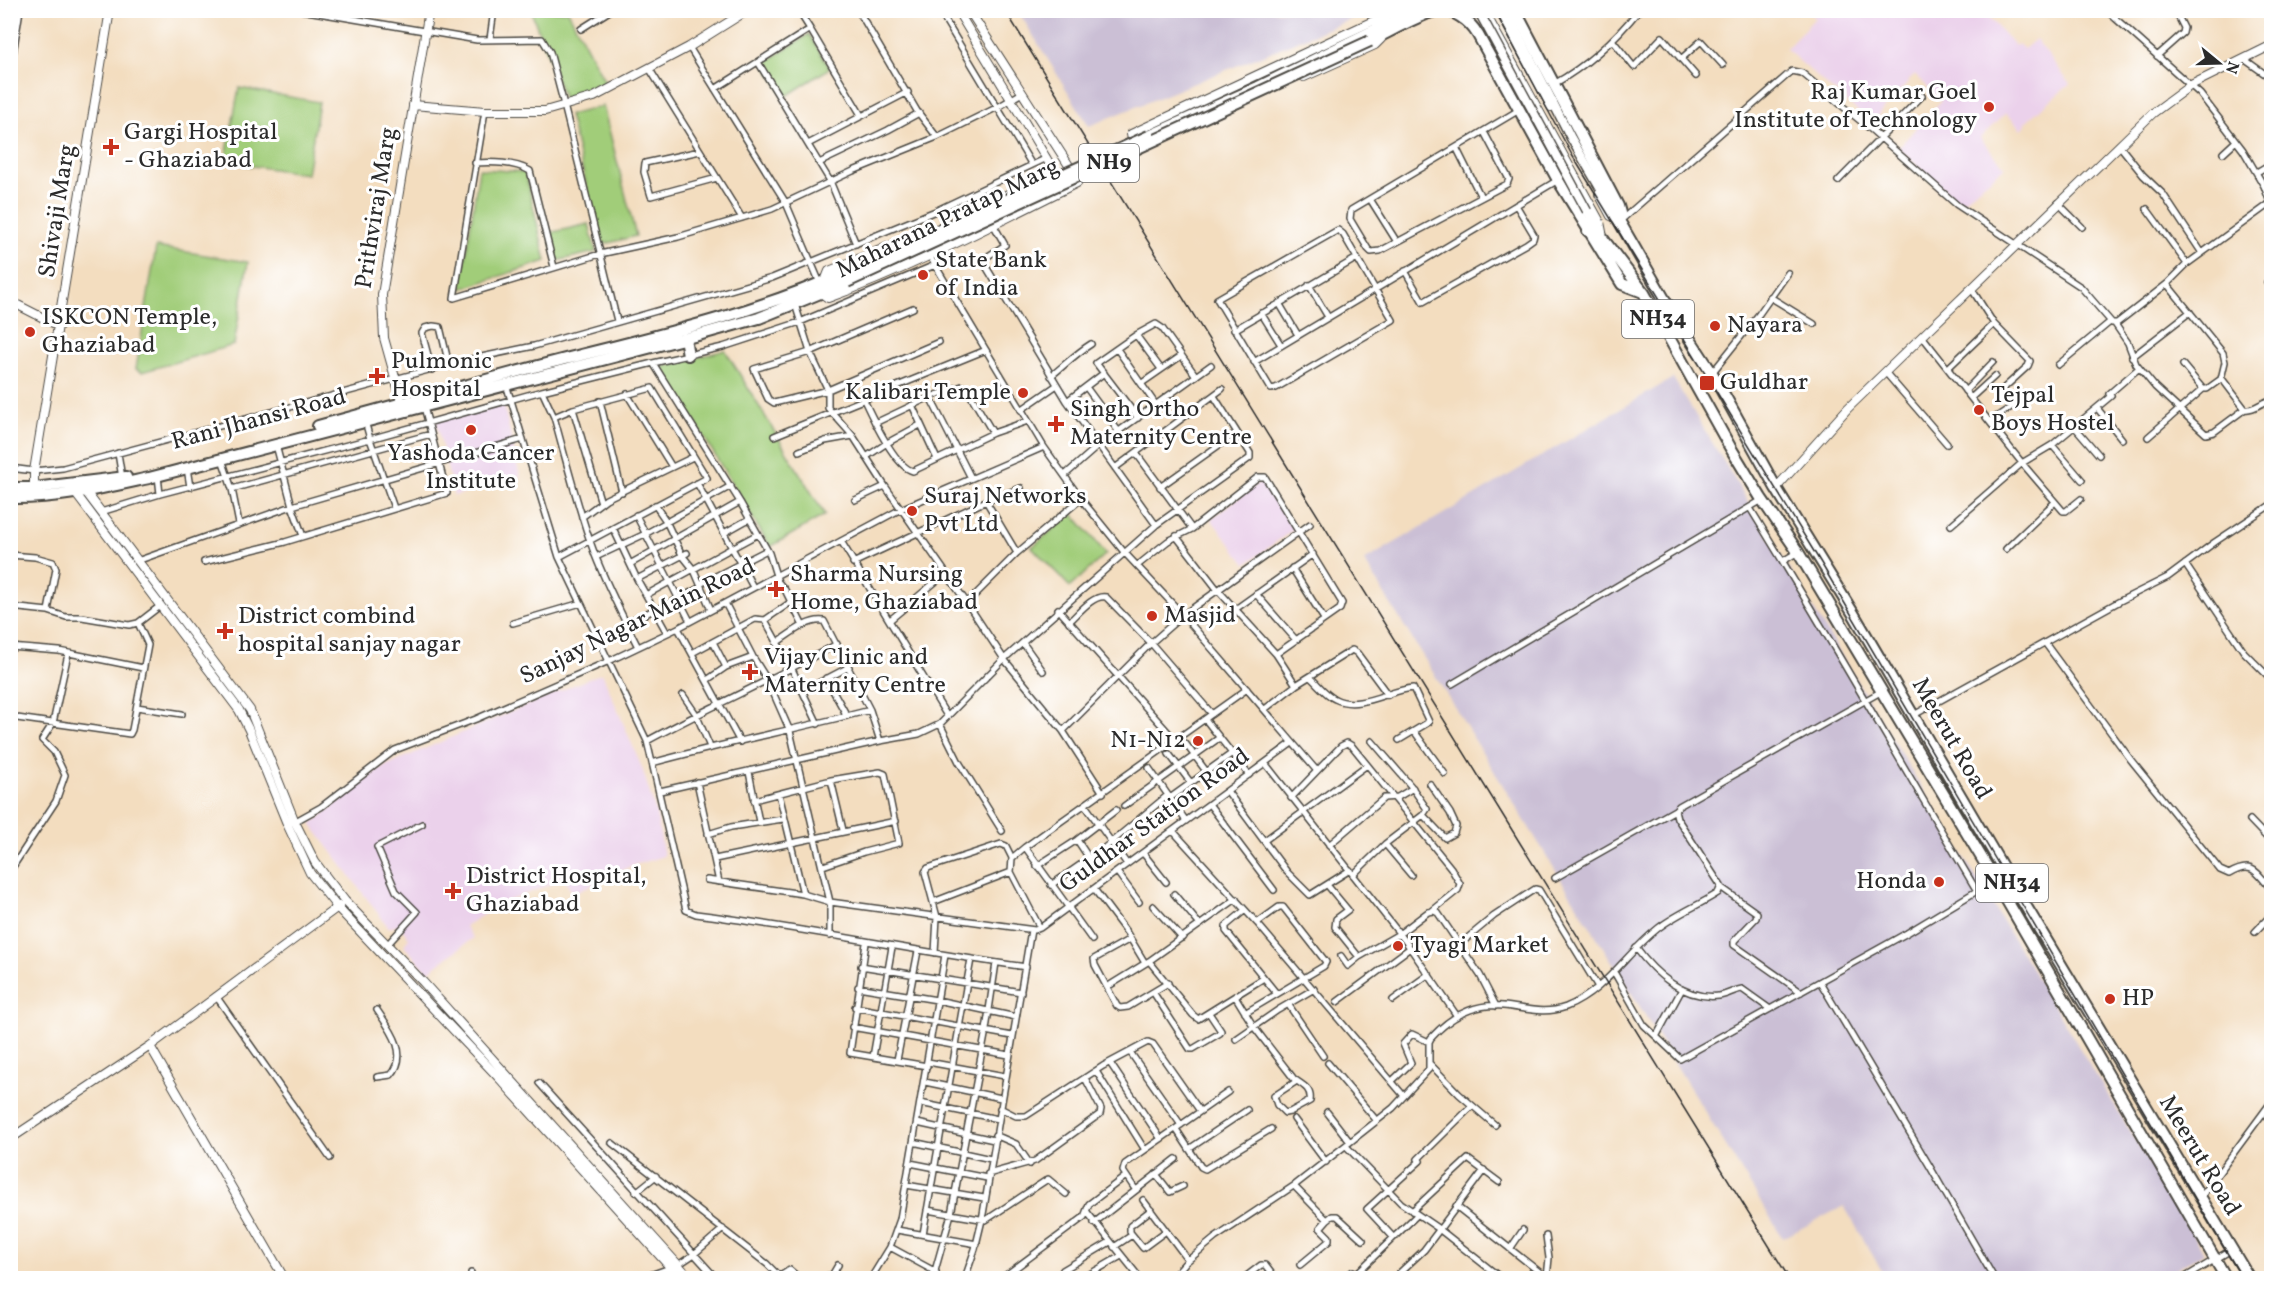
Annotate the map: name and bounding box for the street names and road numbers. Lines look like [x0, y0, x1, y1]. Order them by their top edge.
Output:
street label: Prithviraj Marg [347, 125, 407, 291]
street label: Shivaji Marg [31, 142, 85, 280]
road number: NH9 [1079, 144, 1139, 182]
street label: Maharana Pratap Marg [831, 150, 1065, 288]
road number: NH34 [1622, 300, 1694, 338]
street label: Rani Jhansi Road [168, 380, 350, 460]
street label: Sanjay Nagar Main Road [514, 550, 762, 694]
street label: Meerut Road [1902, 672, 2000, 806]
street label: Guldhar Station Road [1053, 740, 1257, 902]
road number: NH34 [1976, 864, 2048, 902]
street label: Meerut Road [2150, 1089, 2248, 1223]

